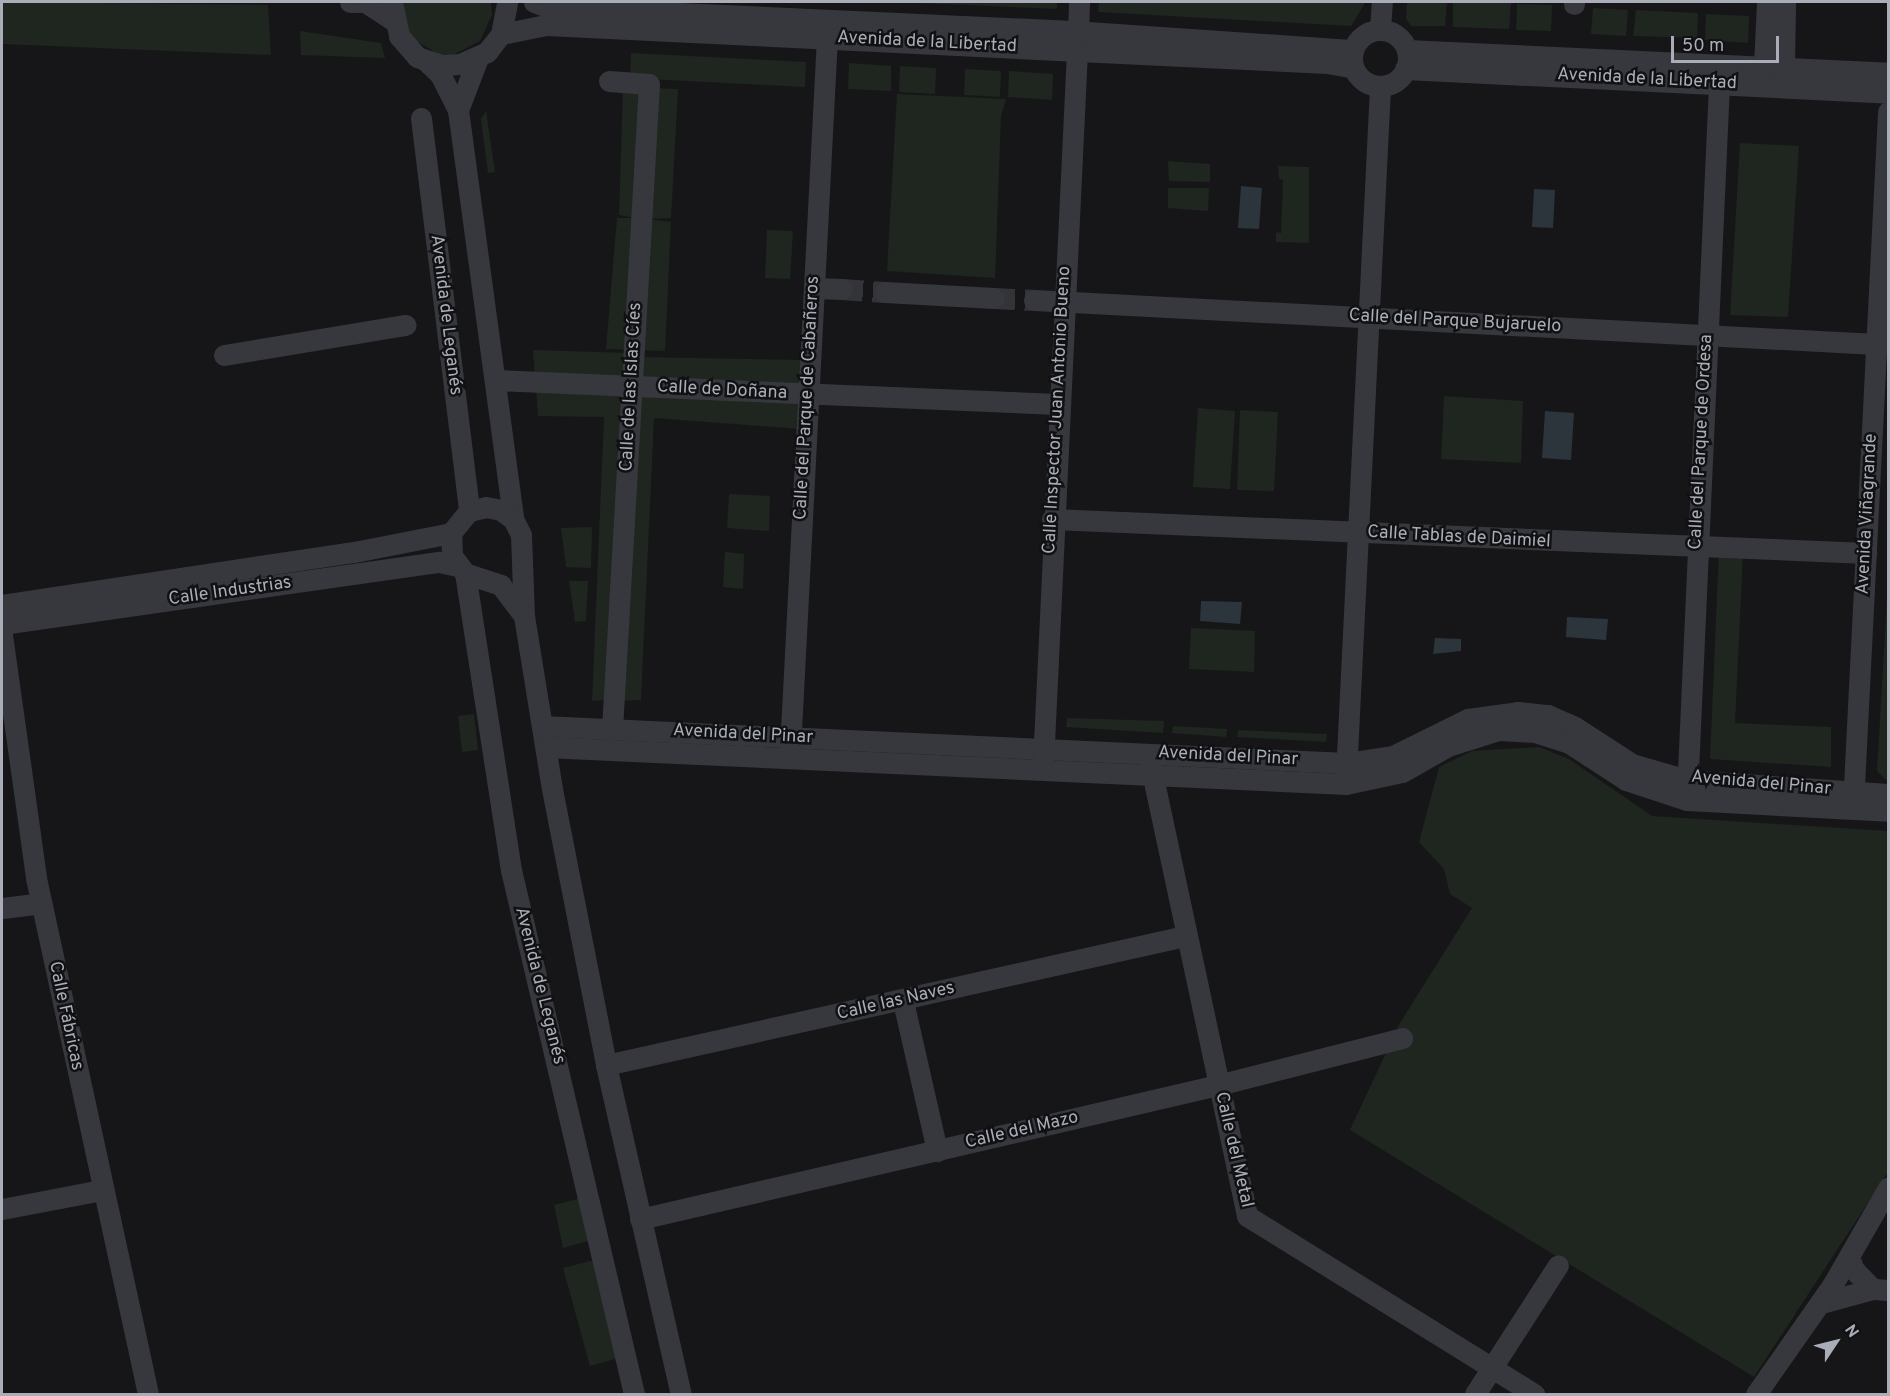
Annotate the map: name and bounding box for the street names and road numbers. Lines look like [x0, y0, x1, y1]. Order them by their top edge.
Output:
street label: Avenida de la Libertad [837, 28, 1017, 58]
street label: Avenida de la Libertad [1557, 65, 1737, 95]
street label: Avenida de Leganés [424, 234, 466, 396]
street label: Calle Inspector Juan Antonio Bueno [1040, 265, 1076, 555]
street label: Calle del Parque de Cabañeros [791, 275, 825, 521]
street label: Calle de las Islas Cíes [617, 302, 647, 472]
street label: Calle del Parque Bujaruelo [1348, 306, 1562, 338]
street label: Calle del Parque de Ordesa [1686, 334, 1718, 550]
street label: Calle de Doñana [656, 377, 788, 405]
street label: Avenida Viñagrande [1853, 433, 1883, 595]
street label: Calle Tablas de Daimiel [1366, 522, 1552, 554]
street label: Calle Industrias [167, 573, 293, 611]
street label: Avenida del Pinar [672, 721, 814, 749]
street label: Avenida del Pinar [1157, 743, 1299, 771]
street label: Avenida del Pinar [1690, 767, 1832, 801]
street label: Avenida de Leganés [509, 905, 569, 1067]
street label: Calle Fábricas [43, 960, 87, 1072]
street label: Calle las Naves [835, 978, 957, 1026]
street label: Calle del Metal [1209, 1090, 1257, 1210]
street label: Calle del Mazo [963, 1107, 1081, 1155]

